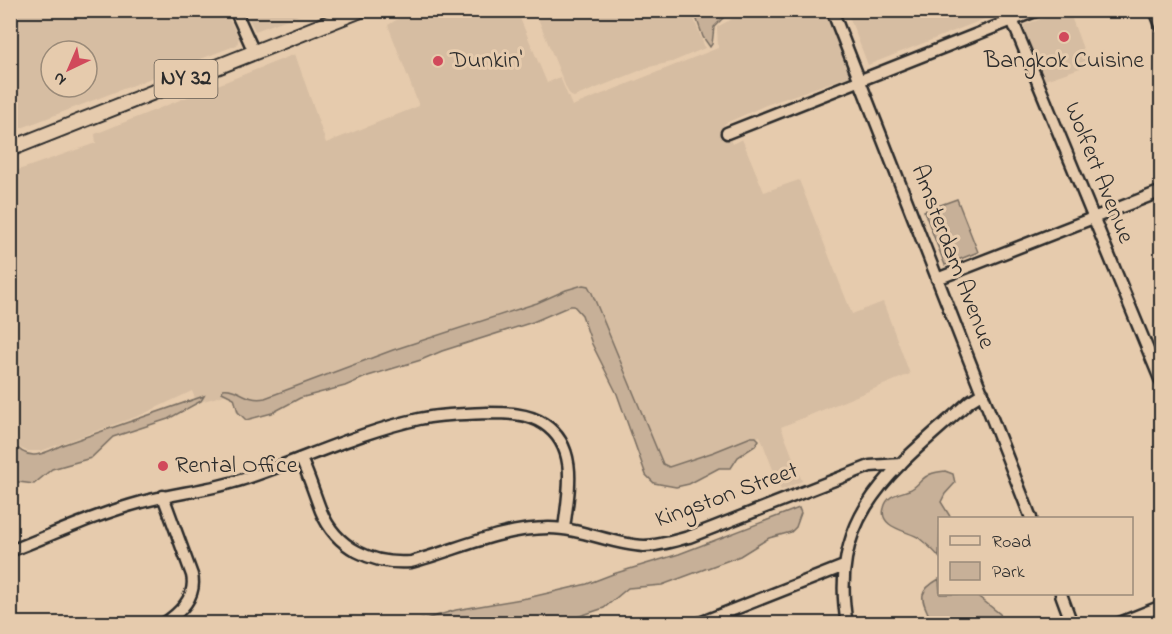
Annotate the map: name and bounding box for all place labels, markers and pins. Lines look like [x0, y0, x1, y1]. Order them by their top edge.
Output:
marker: Bangkok Cuisine [1057, 30, 1071, 44]
place label: Dunkin' [449, 44, 523, 79]
place label: Bangkok Cuisine [983, 44, 1144, 79]
marker: Dunkin' [431, 54, 445, 68]
place label: Rental Office [175, 449, 298, 484]
marker: Rental Office [156, 459, 170, 473]

